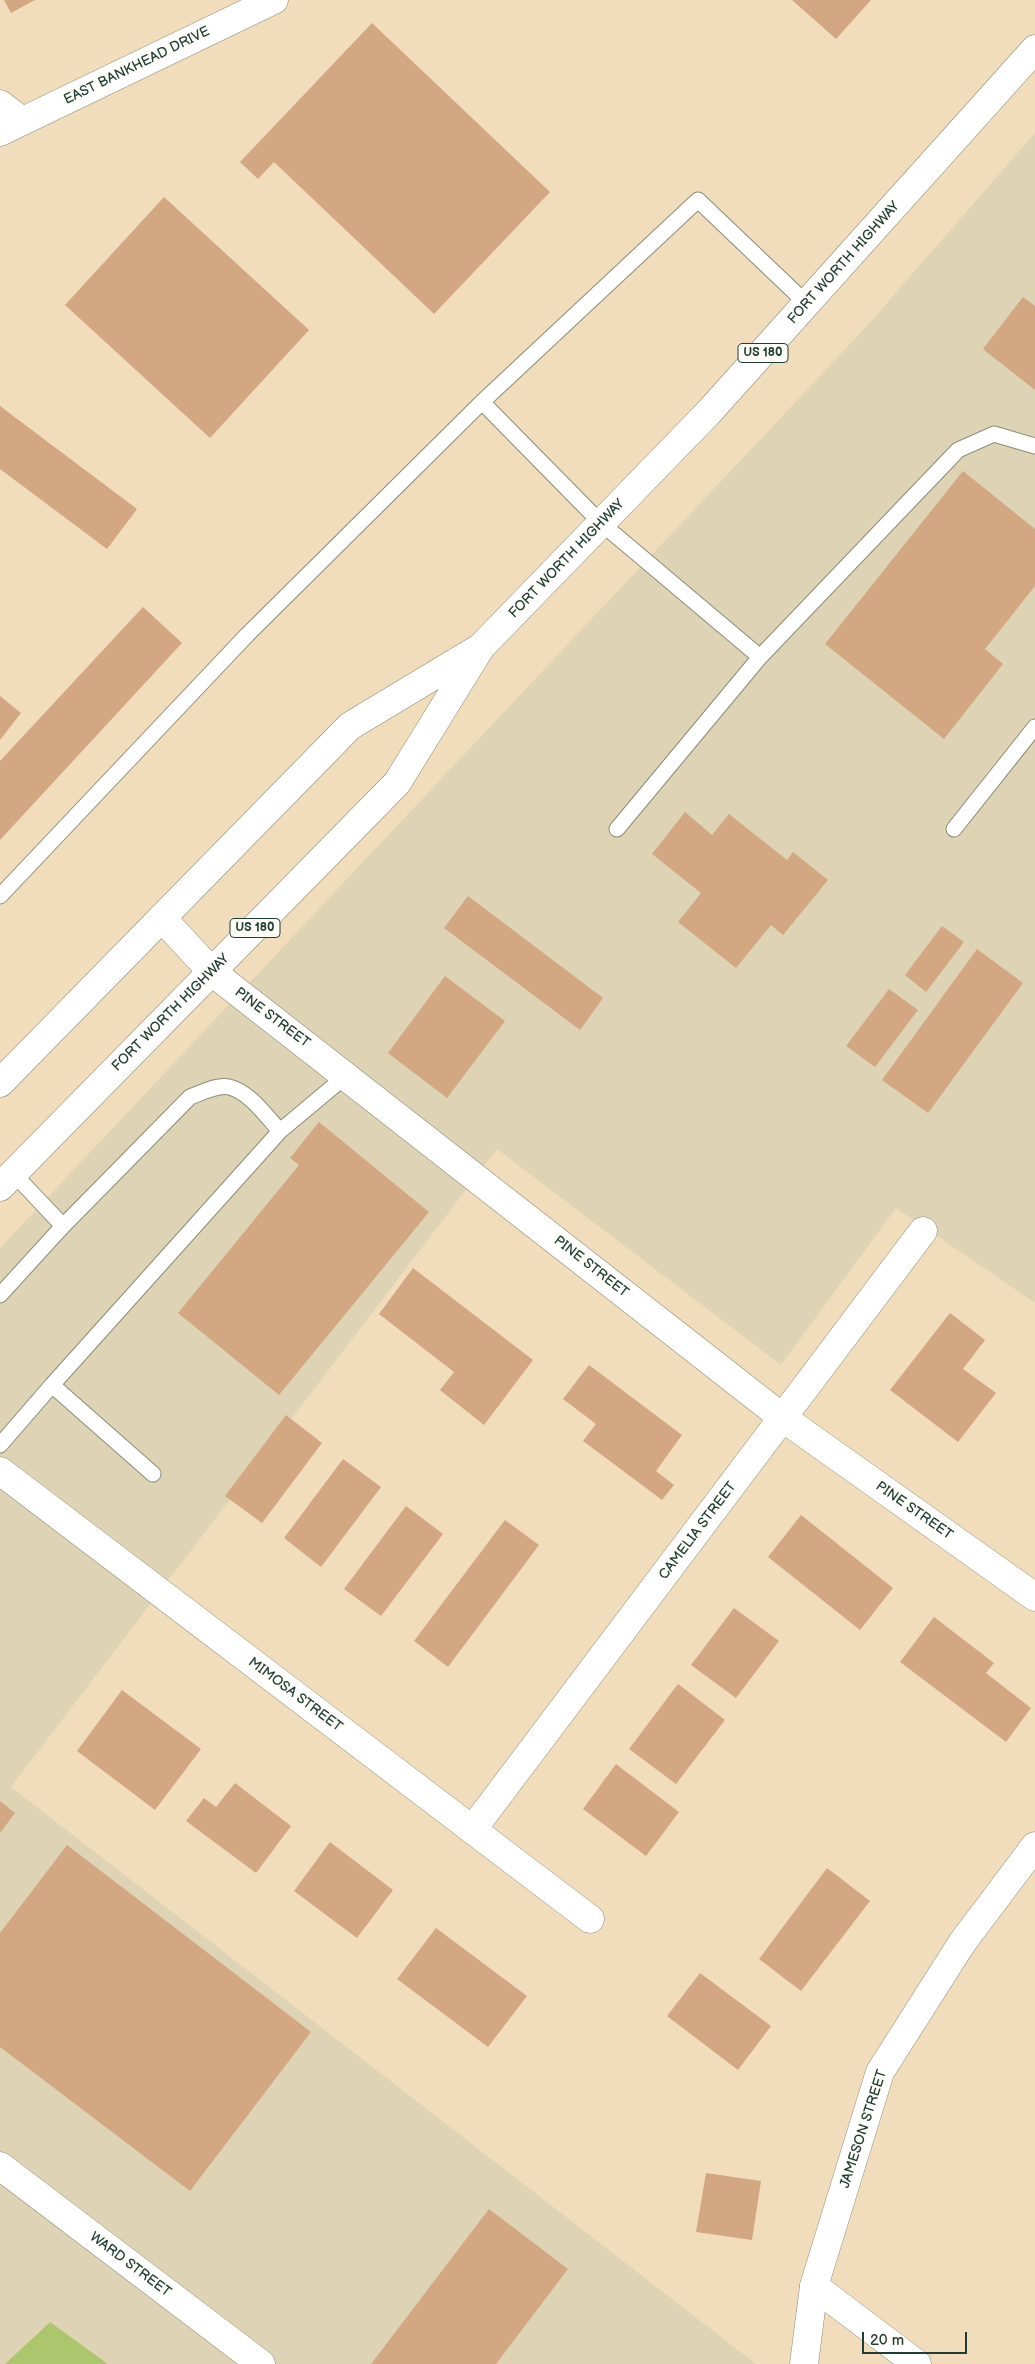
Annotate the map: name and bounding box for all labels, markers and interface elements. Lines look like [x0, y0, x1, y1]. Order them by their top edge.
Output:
street label: EAST BANKHEAD DRIVE [61, 23, 213, 109]
street label: FORT WORTH HIGHWAY [785, 198, 903, 328]
road number: US 180 [738, 343, 788, 362]
street label: FORT WORTH HIGHWAY [506, 496, 628, 622]
road number: US 180 [230, 918, 280, 938]
street label: FORT WORTH HIGHWAY [109, 951, 233, 1075]
street label: PINE STREET [231, 984, 313, 1052]
street label: PINE STREET [550, 1233, 632, 1301]
street label: PINE STREET [872, 1478, 956, 1544]
street label: CAMELIA STREET [656, 1479, 740, 1583]
street label: MIMOSA STREET [245, 1654, 345, 1736]
street label: JAMESON STREET [837, 2068, 891, 2190]
street label: WARD STREET [86, 2229, 174, 2301]
scale bar [865, 2322, 970, 2354]
text: 20 m [870, 2331, 904, 2350]

